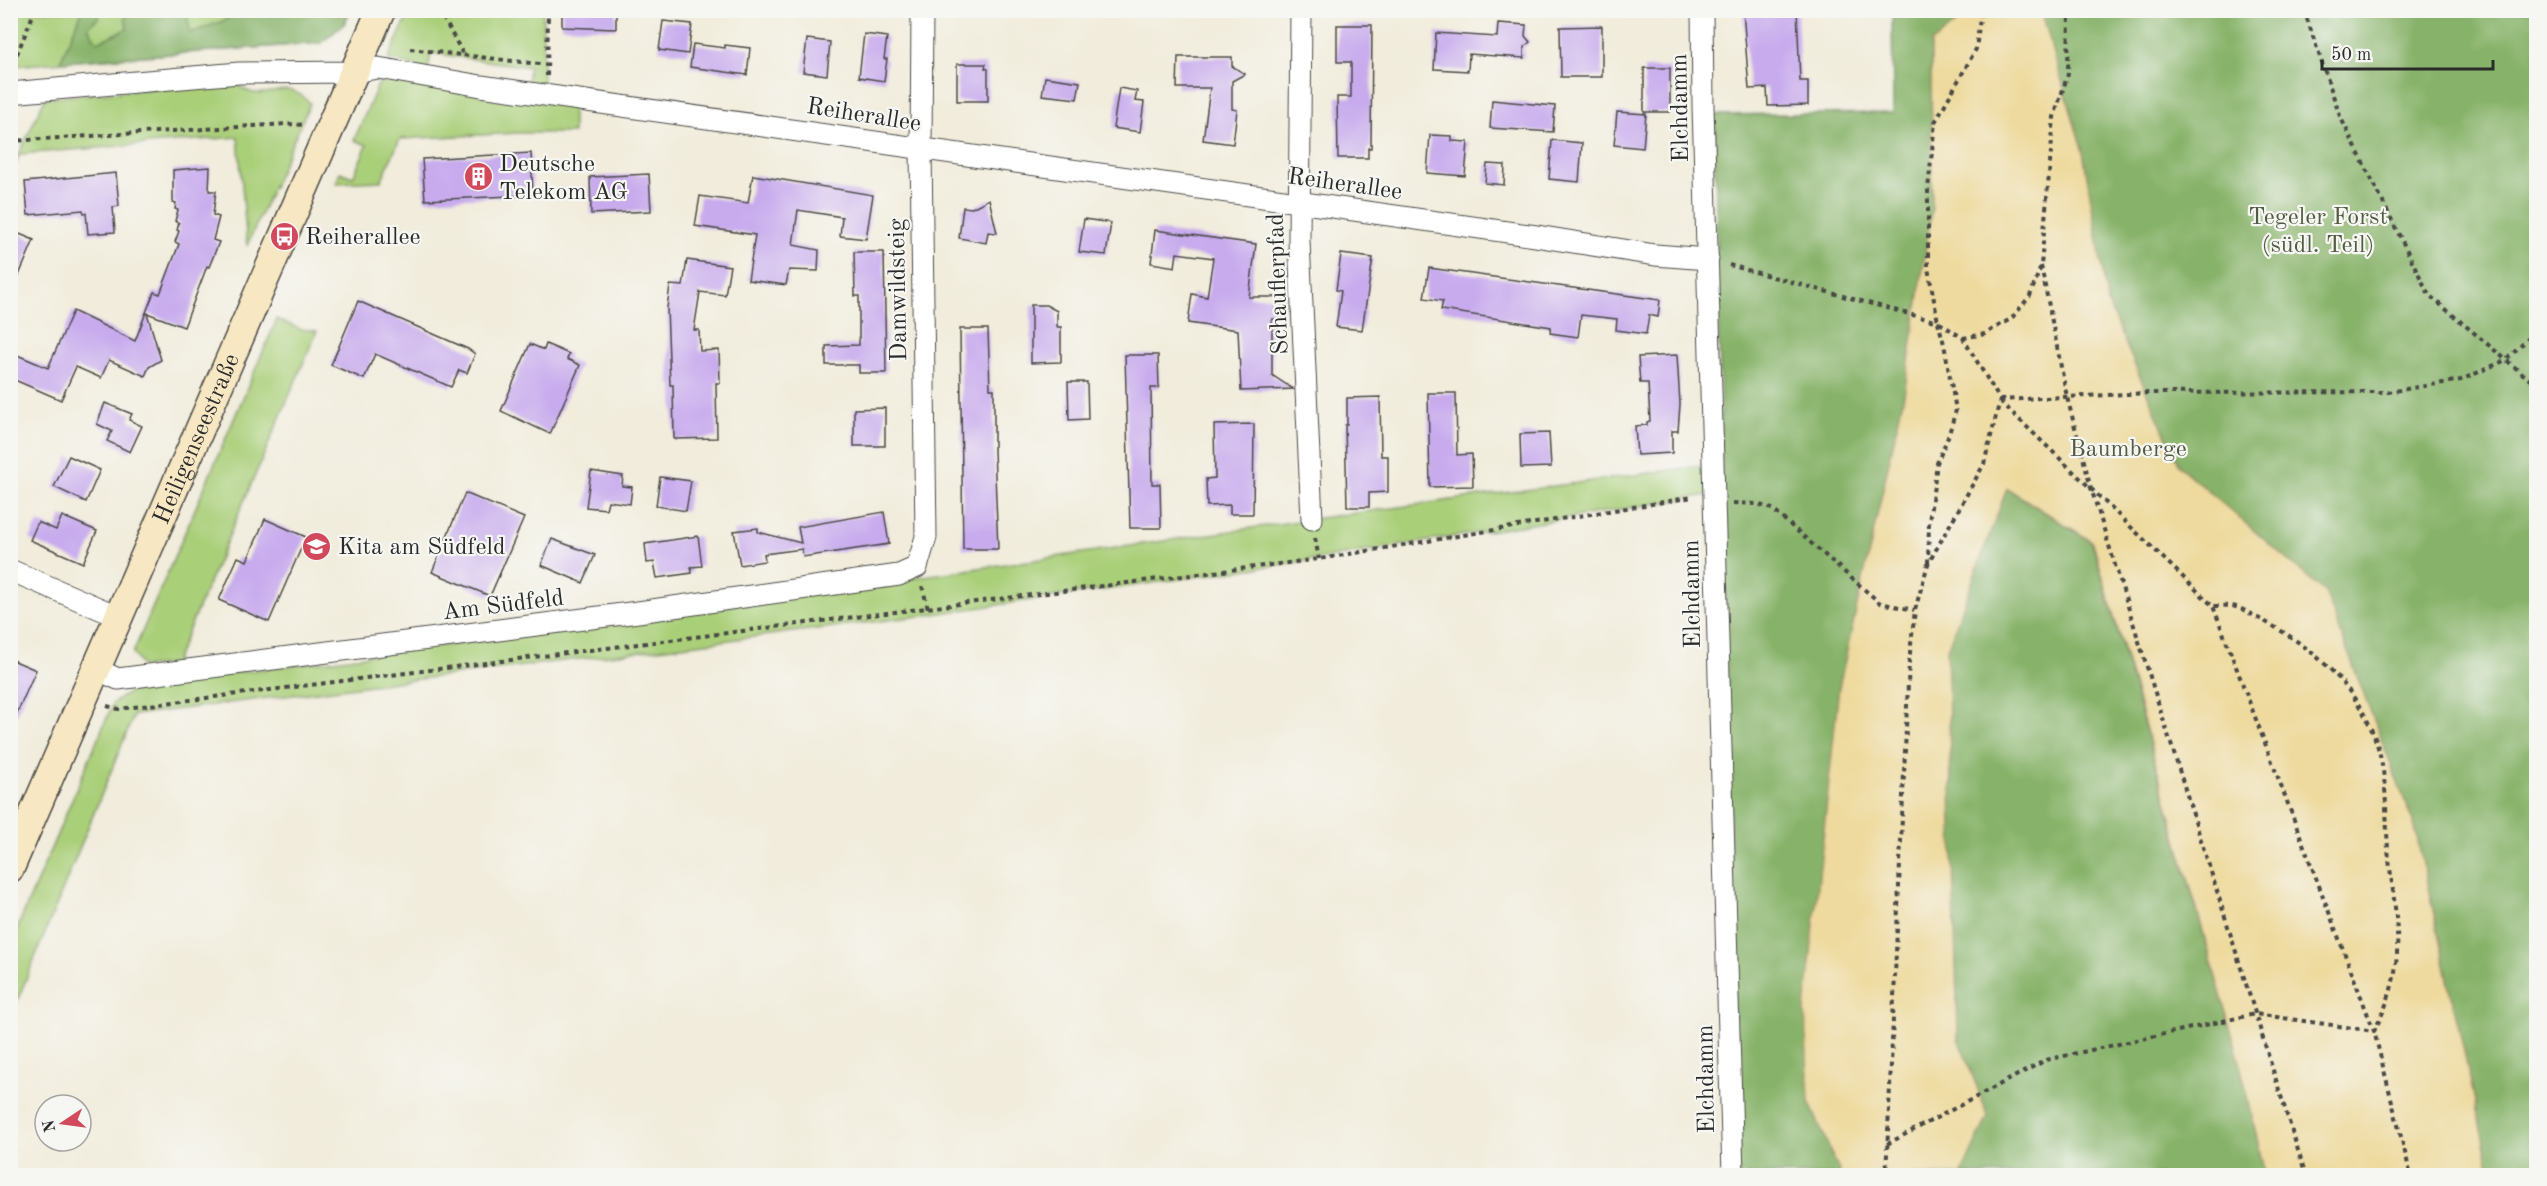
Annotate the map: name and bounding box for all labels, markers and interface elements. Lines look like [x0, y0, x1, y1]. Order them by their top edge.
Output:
scale bar [2322, 33, 2493, 71]
text: 50 m [2331, 46, 2371, 64]
street label: Elchdamm [1668, 53, 1694, 163]
street label: Reiherallee [805, 95, 923, 137]
place label: Deutsche Telekom AG [499, 153, 628, 205]
building icon: Deutsche Telekom AG [462, 161, 494, 193]
street label: Reiherallee [1286, 165, 1404, 205]
park label: Tegeler Forst (südl. Teil) [2248, 206, 2388, 258]
street label: Schauflerpfad [1265, 213, 1293, 355]
street label: Damwildsteig [886, 218, 912, 362]
bus stop icon: Reiherallee [268, 220, 300, 252]
place label: Reiherallee [305, 226, 421, 250]
street label: Heiligenseestraße [150, 350, 245, 528]
park label: Baumberge [2069, 438, 2187, 462]
school or university icon: Kita am Südfeld [301, 530, 333, 562]
place label: Kita am Südfeld [338, 536, 505, 560]
street label: Elchdamm [1680, 539, 1706, 649]
street label: Am Südfeld [441, 587, 565, 625]
street label: Elchdamm [1694, 1024, 1720, 1134]
north arrow [33, 1093, 93, 1153]
text: N [41, 1117, 60, 1134]

